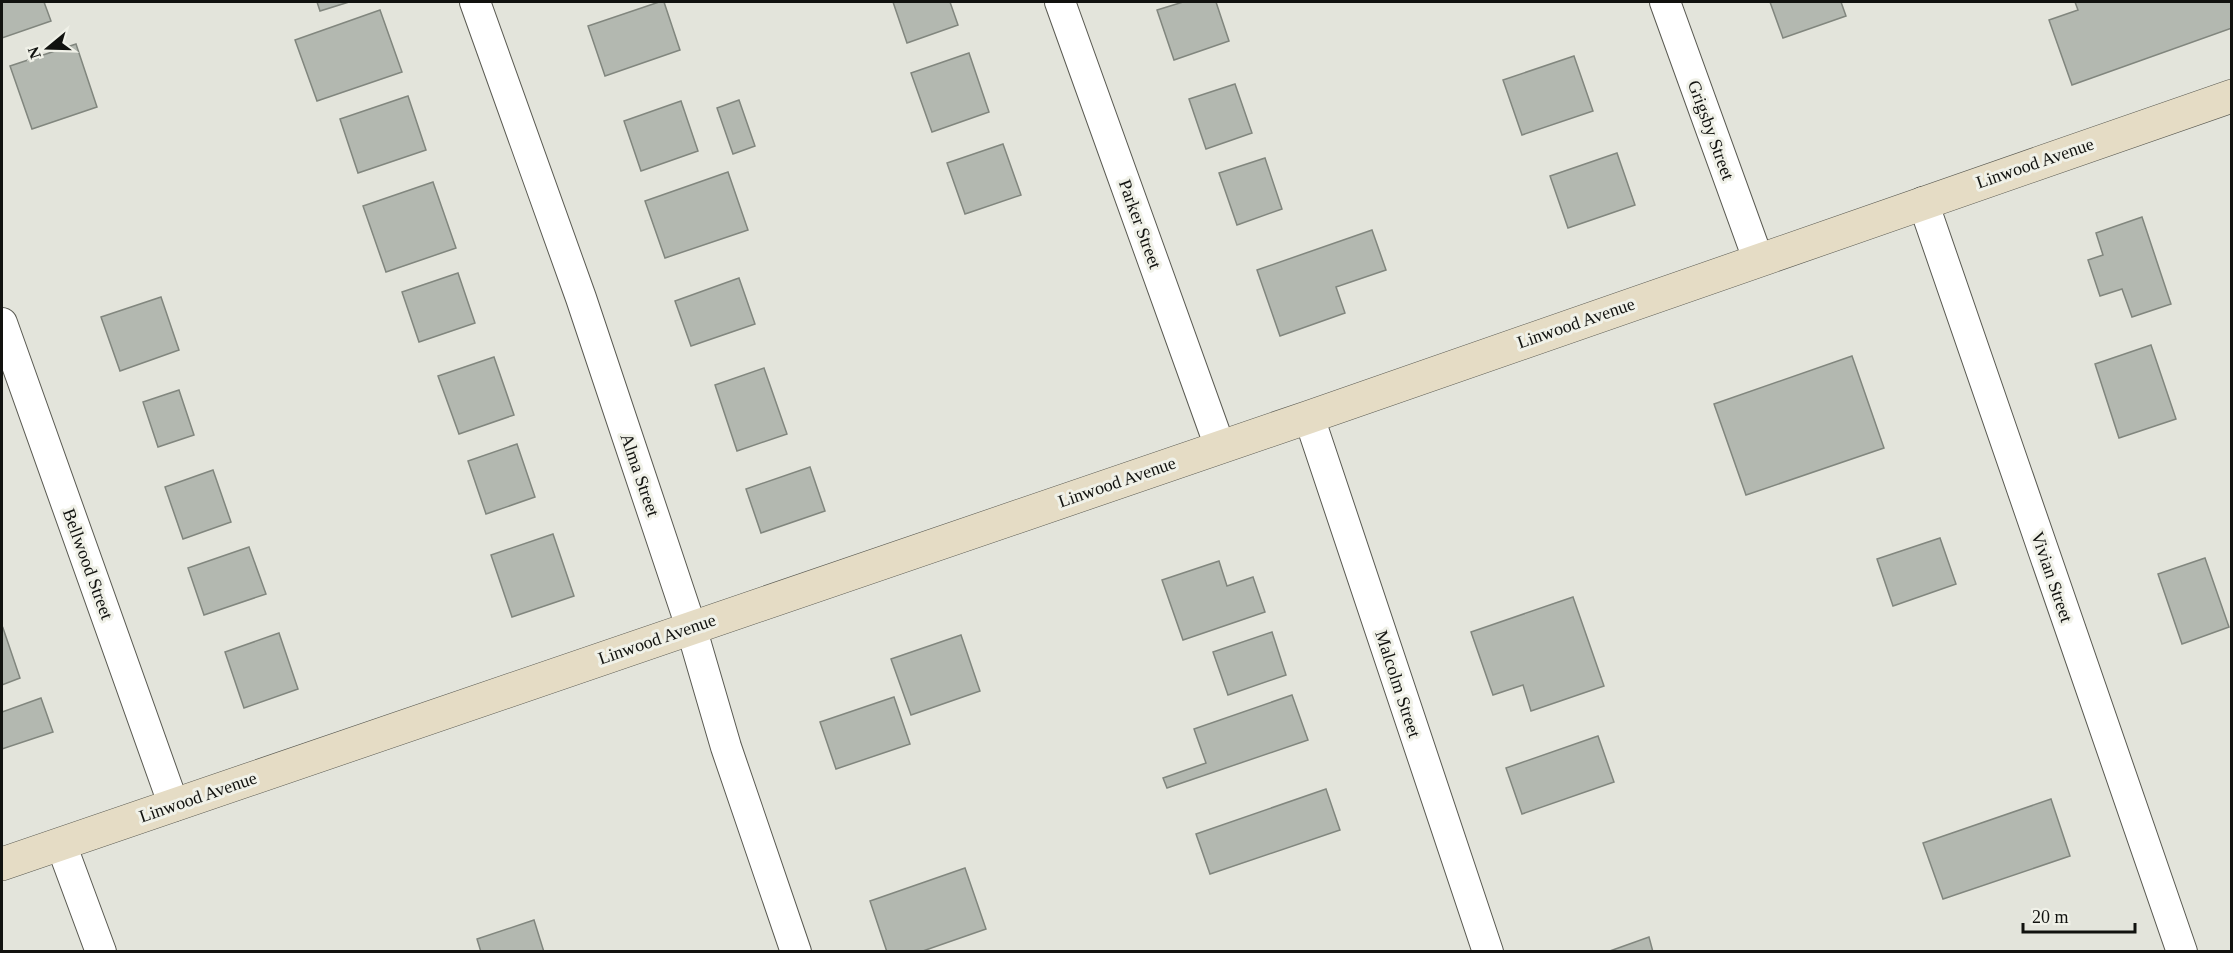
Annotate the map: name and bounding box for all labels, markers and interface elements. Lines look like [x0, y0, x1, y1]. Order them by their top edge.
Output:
north arrow [18, 18, 78, 78]
text: N [24, 44, 44, 61]
street label: Grigsby Street [1684, 77, 1738, 183]
street label: Linwood Avenue [1974, 133, 2096, 193]
street label: Parker Street [1115, 177, 1165, 271]
street label: Linwood Avenue [1515, 293, 1637, 353]
street label: Alma Street [616, 431, 664, 519]
street label: Linwood Avenue [1056, 452, 1178, 512]
street label: Bellwood Street [59, 506, 117, 622]
street label: Vivian Street [2027, 529, 2077, 625]
street label: Linwood Avenue [596, 609, 718, 669]
street label: Malcolm Street [1371, 628, 1425, 740]
street label: Linwood Avenue [137, 767, 259, 827]
scale bar [2023, 896, 2136, 934]
text: 20 m [2032, 907, 2069, 927]

